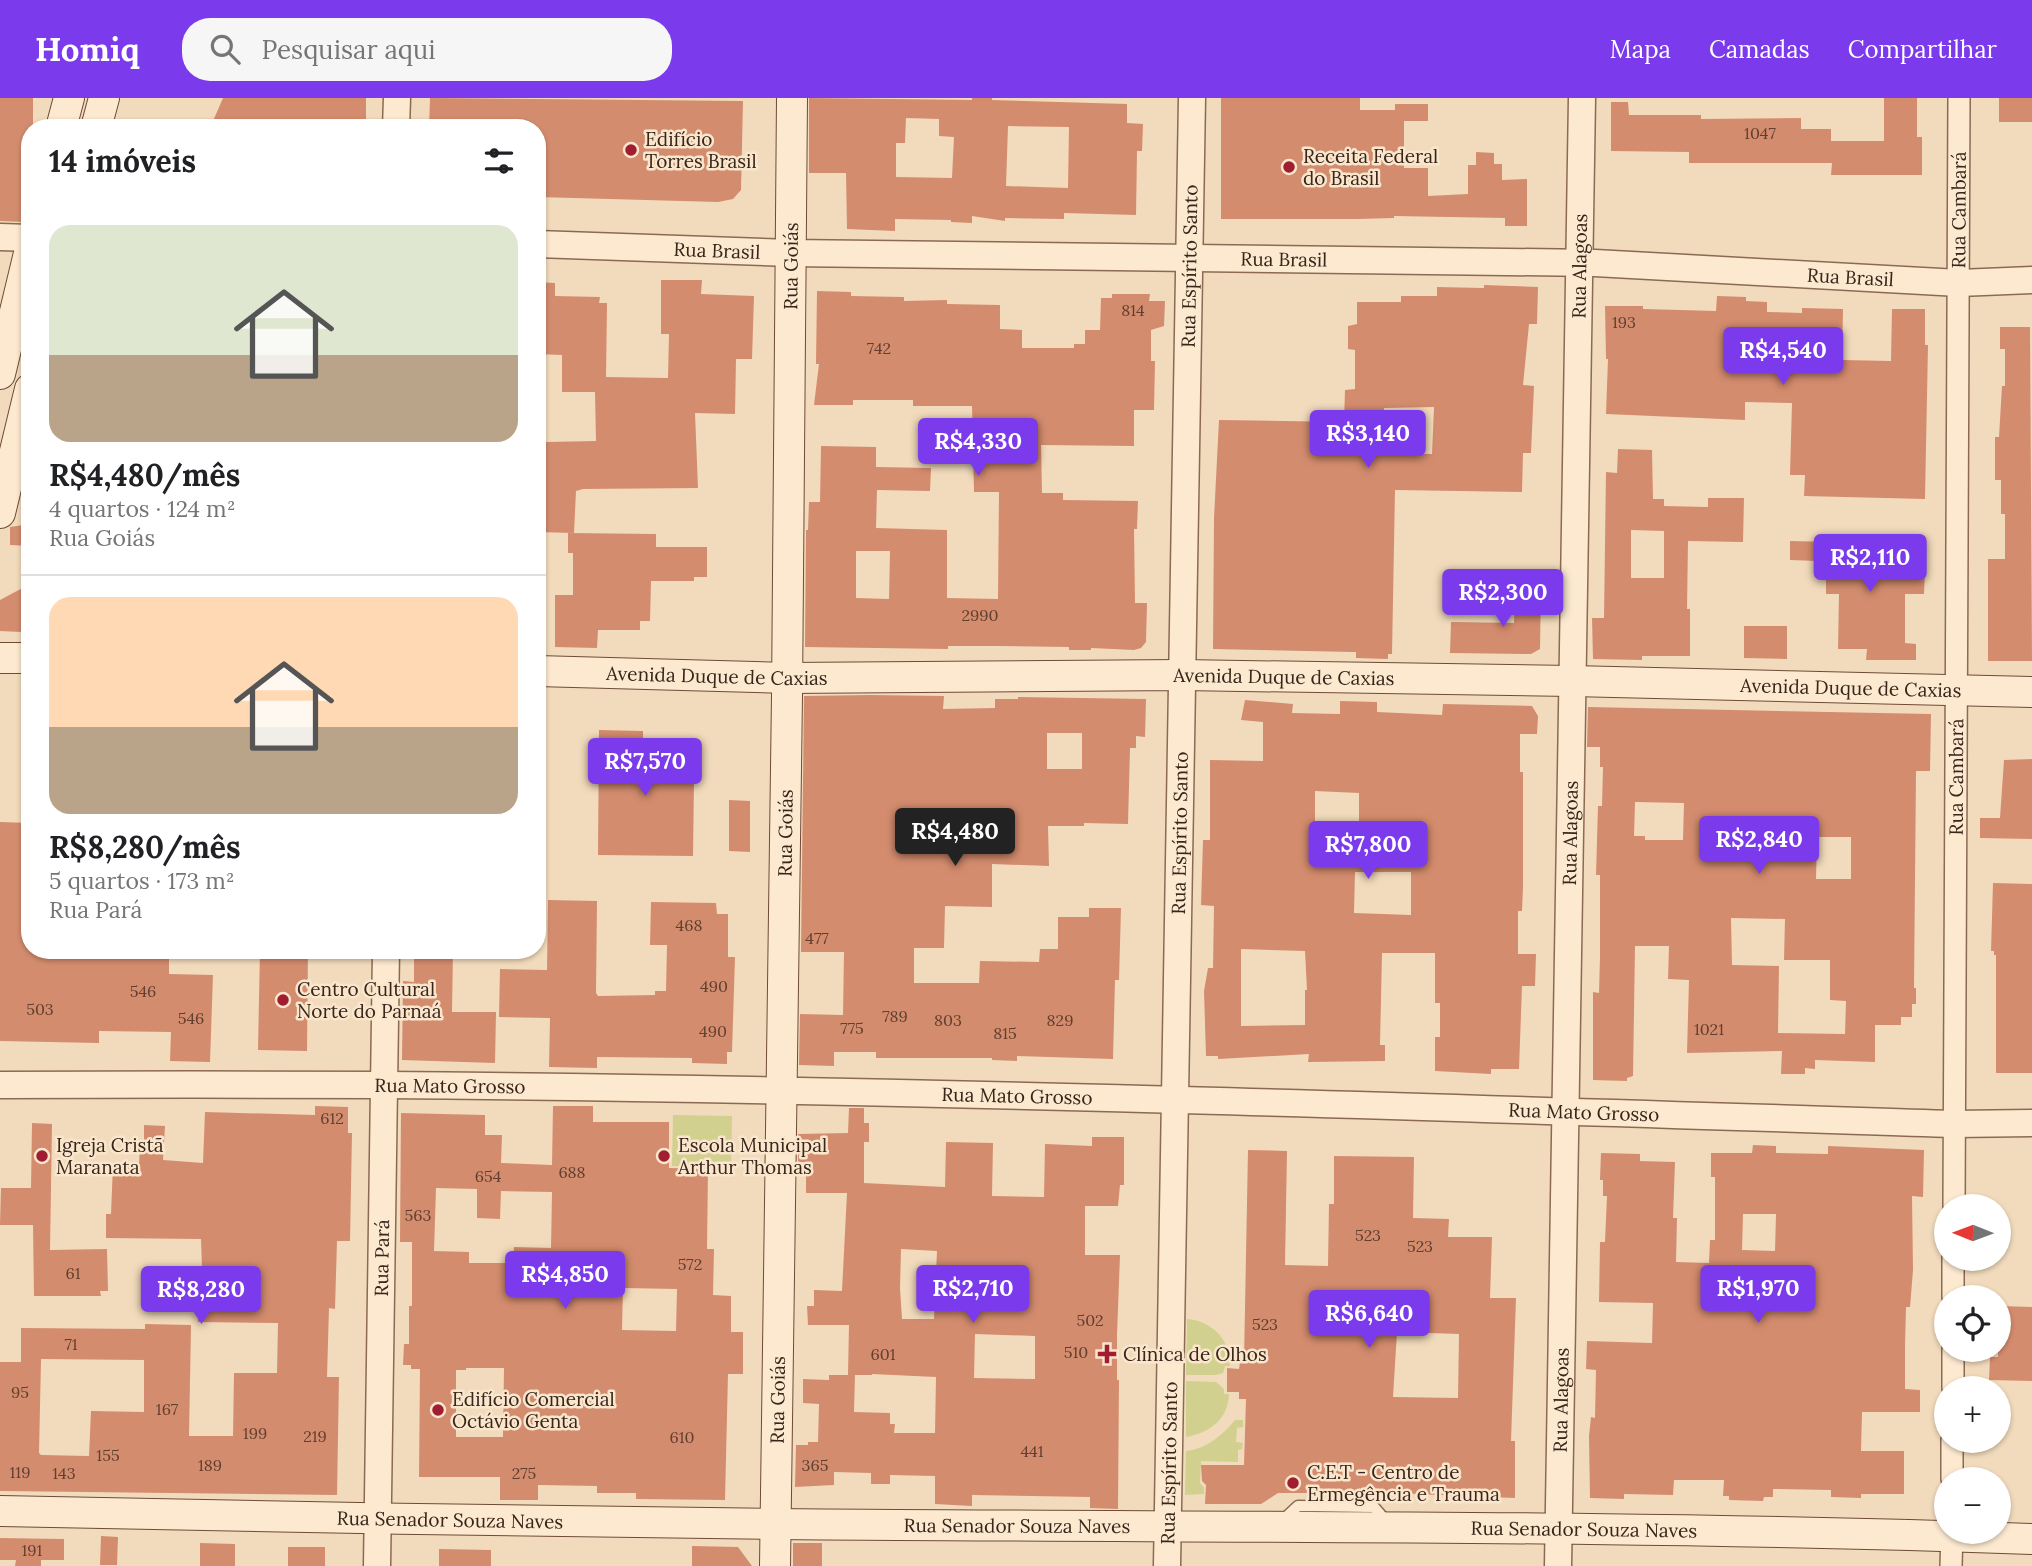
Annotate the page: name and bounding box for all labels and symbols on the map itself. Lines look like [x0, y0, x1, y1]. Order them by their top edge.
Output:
house number: 1047 [1744, 123, 1777, 143]
place label: Edifício Torres Brasil [645, 127, 757, 173]
marker: Edifício Torres Brasil [623, 142, 639, 158]
place label: Receita Federal do Brasil [1303, 144, 1438, 190]
street label: Rua Cambará [1946, 151, 1971, 269]
marker: Receita Federal do Brasil [1281, 159, 1297, 175]
street label: Rua Espírito Santo [1176, 184, 1203, 348]
street label: Rua Alagoas [1566, 213, 1592, 319]
street label: Rua Goiás [778, 222, 803, 310]
street label: Rua Brasil [673, 237, 761, 264]
street label: Rua Brasil [1240, 247, 1327, 272]
street label: Rua Brasil [1806, 263, 1894, 291]
house number: 814 [1121, 300, 1145, 320]
house number: 193 [1612, 312, 1636, 332]
pin: R$4,540 [1718, 328, 1848, 387]
house number: 742 [867, 338, 891, 358]
pin: R$3,140 [1303, 410, 1433, 470]
pin: R$4,330 [913, 418, 1043, 478]
pin: R$2,110 [1805, 534, 1935, 594]
pin: R$2,300 [1438, 570, 1568, 629]
house number: 2990 [961, 605, 999, 625]
street label: Avenida Duque de Caxias [605, 661, 828, 690]
street label: Avenida Duque de Caxias [1172, 663, 1395, 690]
street label: Avenida Duque de Caxias [1739, 673, 1962, 702]
street label: Rua Cambará [1944, 718, 1968, 836]
pin: R$7,570 [580, 738, 710, 798]
street label: Rua Espírito Santo [1166, 751, 1193, 915]
street label: Rua Alagoas [1557, 780, 1583, 886]
street label: Rua Goiás [772, 789, 798, 877]
pin: R$4,480 [890, 808, 1020, 868]
pin: R$2,840 [1694, 816, 1824, 876]
pin: R$7,800 [1303, 822, 1433, 881]
house number: 468 [676, 915, 702, 935]
house number: 477 [805, 928, 829, 948]
house number: 490 [700, 976, 728, 996]
place label: Centro Cultural Norte do Parnaá [297, 977, 442, 1023]
house number: 546 [130, 981, 156, 1001]
marker: Centro Cultural Norte do Parnaá [275, 992, 291, 1008]
house number: 503 [26, 999, 54, 1019]
house number: 789 [882, 1006, 908, 1026]
house number: 546 [178, 1008, 204, 1028]
house number: 803 [934, 1010, 962, 1030]
house number: 829 [1047, 1010, 1073, 1030]
house number: 775 [840, 1018, 864, 1038]
house number: 1021 [1694, 1019, 1724, 1039]
house number: 490 [699, 1021, 727, 1041]
house number: 815 [993, 1023, 1017, 1043]
street label: Rua Mato Grosso [374, 1073, 526, 1098]
street label: Rua Mato Grosso [941, 1082, 1093, 1110]
street label: Rua Mato Grosso [1508, 1098, 1660, 1126]
house number: 612 [320, 1108, 344, 1128]
place label: Igreja Cristã Maranata [56, 1133, 164, 1179]
place label: Escola Municipal Arthur Thomas [677, 1133, 827, 1179]
marker: Igreja Cristã Maranata [34, 1148, 50, 1164]
marker: Escola Municipal Arthur Thomas [656, 1148, 672, 1164]
house number: 688 [558, 1162, 586, 1182]
house number: 654 [475, 1166, 502, 1186]
north arrow [1934, 1194, 2011, 1270]
house number: 563 [405, 1205, 432, 1225]
street label: Rua Pará [369, 1219, 394, 1297]
house number: 523 [1355, 1225, 1381, 1245]
house number: 523 [1407, 1236, 1433, 1256]
pin: R$4,850 [500, 1252, 630, 1311]
house number: 572 [678, 1254, 702, 1274]
house number: 61 [65, 1263, 81, 1283]
pin: R$8,280 [136, 1266, 266, 1326]
pin: R$2,710 [908, 1266, 1038, 1325]
pin: R$1,970 [1693, 1266, 1823, 1325]
pin: R$6,640 [1304, 1290, 1434, 1350]
house number: 502 [1076, 1310, 1104, 1330]
house number: 523 [1252, 1314, 1278, 1334]
house number: 71 [64, 1334, 78, 1354]
house number: 510 [1064, 1342, 1088, 1362]
place label: Clínica de Olhos [1123, 1342, 1267, 1366]
house number: 601 [870, 1344, 896, 1364]
marker: Clínica de Olhos [1097, 1344, 1117, 1364]
street label: Rua Alagoas [1548, 1347, 1574, 1453]
street label: Rua Goiás [765, 1356, 790, 1444]
street label: Rua Espírito Santo [1155, 1381, 1182, 1545]
house number: 95 [11, 1382, 29, 1402]
place label: Edifício Comercial Octávio Genta [452, 1387, 615, 1433]
house number: 167 [156, 1399, 179, 1419]
marker: Edifício Comercial Octávio Genta [430, 1402, 446, 1418]
house number: 199 [243, 1423, 267, 1443]
house number: 219 [303, 1426, 327, 1446]
house number: 610 [669, 1427, 695, 1447]
house number: 441 [1020, 1441, 1044, 1461]
house number: 155 [96, 1445, 120, 1465]
house number: 189 [198, 1455, 222, 1475]
house number: 365 [802, 1455, 828, 1475]
place label: C.E.T - Centro de Ermegência e Trauma [1307, 1460, 1500, 1506]
house number: 119 [10, 1462, 30, 1482]
house number: 143 [52, 1463, 76, 1483]
house number: 275 [512, 1463, 536, 1483]
marker: C.E.T - Centro de Ermegência e Trauma [1285, 1475, 1301, 1491]
street label: Rua Senador Souza Naves [336, 1506, 564, 1534]
street label: Rua Senador Souza Naves [903, 1513, 1130, 1538]
street label: Rua Senador Souza Naves [1470, 1516, 1698, 1543]
house number: 191 [22, 1540, 43, 1560]

